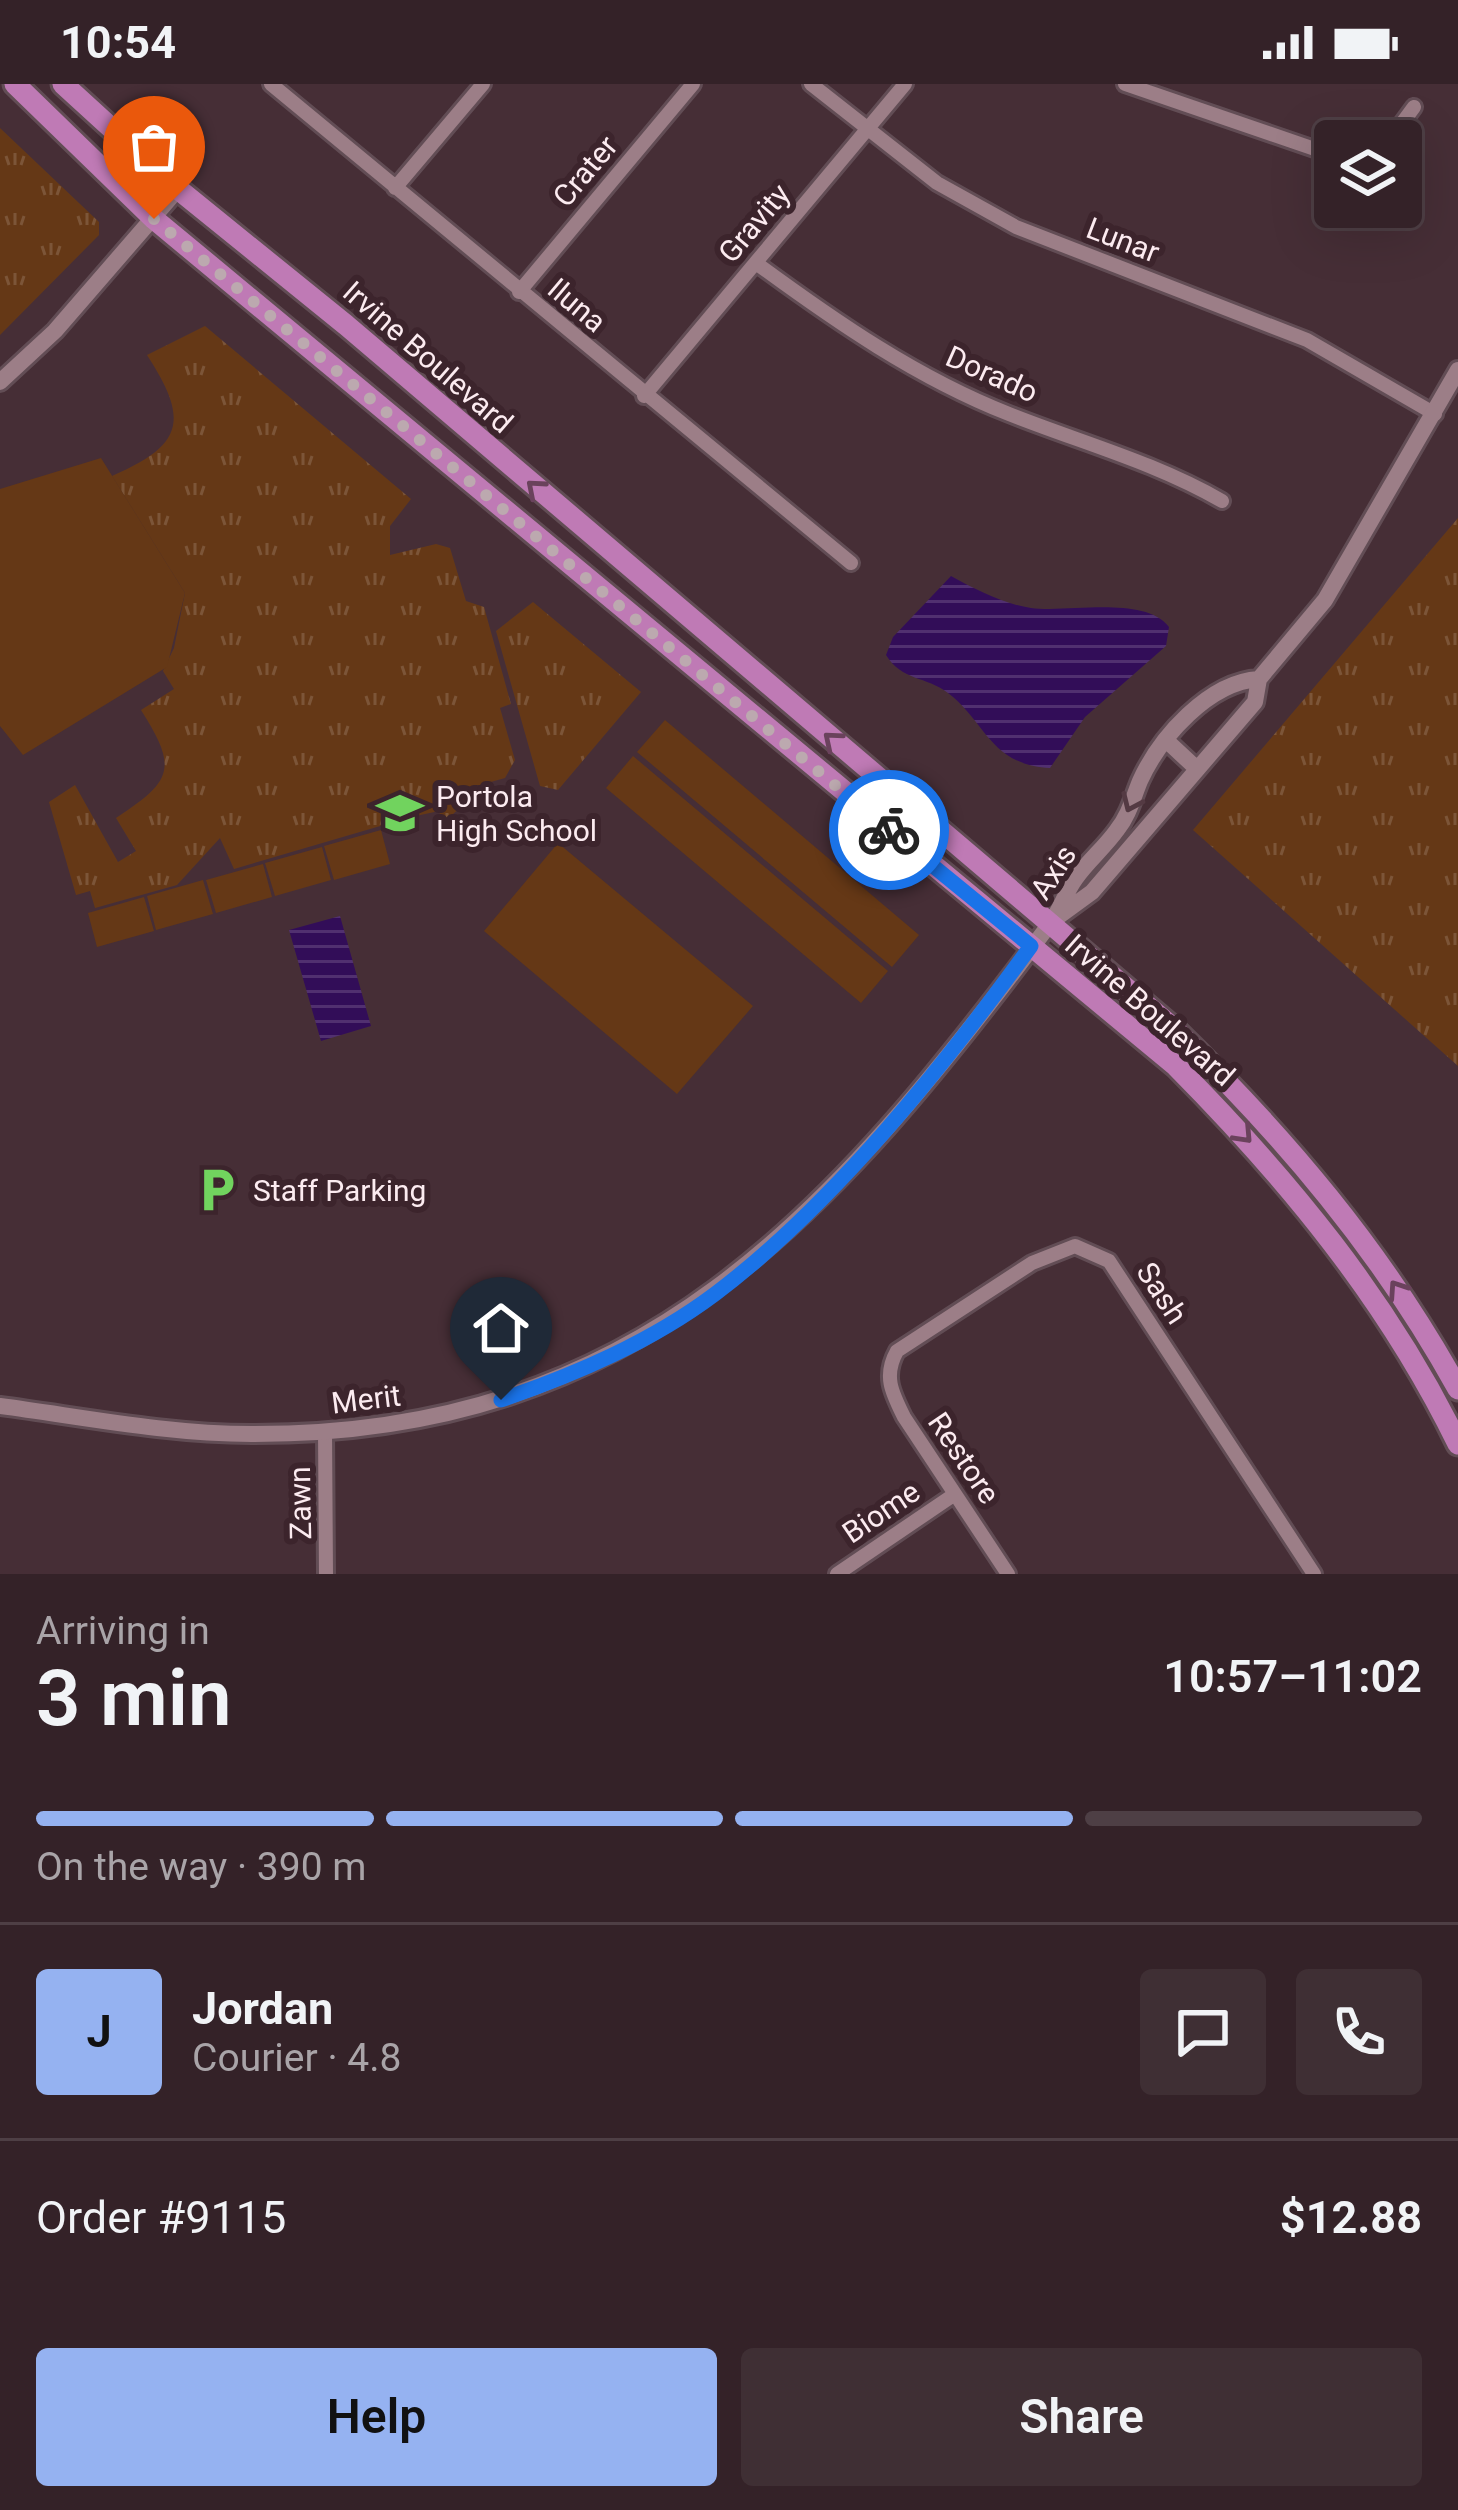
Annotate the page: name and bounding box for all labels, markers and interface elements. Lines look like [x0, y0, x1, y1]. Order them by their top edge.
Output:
text: 10:54 [60, 16, 176, 69]
pin [103, 96, 205, 219]
icon: bag [121, 114, 187, 180]
map controls [1314, 120, 1422, 228]
button: layers [1314, 120, 1422, 228]
street label: Crater [545, 129, 625, 213]
street label: Gravity [711, 177, 797, 269]
street label: Lunar [1082, 210, 1164, 270]
street label: Iluna [541, 271, 613, 339]
street label: Irvine Boulevard [336, 274, 520, 440]
street label: Dorado [941, 338, 1043, 410]
one-way arrow [527, 481, 548, 502]
one-way arrow [824, 733, 846, 755]
courier [829, 770, 949, 890]
place label: Portola High School [436, 779, 597, 848]
school or university icon: Portola High School [375, 788, 425, 838]
one-way arrow [1121, 791, 1145, 812]
icon: bike [856, 797, 922, 863]
street label: Axis [1023, 838, 1083, 906]
street label: Irvine Boulevard [1058, 927, 1242, 1093]
one-way arrow [1229, 1122, 1251, 1143]
parking icon: Staff Parking [192, 1165, 242, 1215]
place label: Staff Parking [253, 1173, 426, 1208]
street label: Sash [1129, 1256, 1195, 1330]
pin [450, 1277, 552, 1400]
one-way arrow [1389, 1280, 1411, 1302]
icon: home [468, 1295, 534, 1361]
street label: Merit [329, 1377, 403, 1421]
street label: Restore [921, 1406, 1007, 1510]
street label: Zawn [282, 1466, 318, 1540]
street label: Biome [836, 1474, 926, 1550]
text: Arriving in [36, 1608, 210, 1654]
text: 10:57–11:02 [1163, 1650, 1422, 1703]
text: 3 min [36, 1653, 232, 1744]
text: On the way · 390 m [36, 1844, 367, 1890]
button: chat [1140, 1969, 1266, 2095]
button: phone [1296, 1969, 1422, 2095]
text: Jordan [192, 1982, 333, 2035]
text: J [86, 2005, 112, 2058]
text: Courier · 4.8 [192, 2035, 401, 2081]
text: Order #9115 [36, 2191, 286, 2244]
text: $12.88 [1280, 2191, 1422, 2244]
button: Help [36, 2348, 717, 2486]
button: Share [741, 2348, 1422, 2486]

